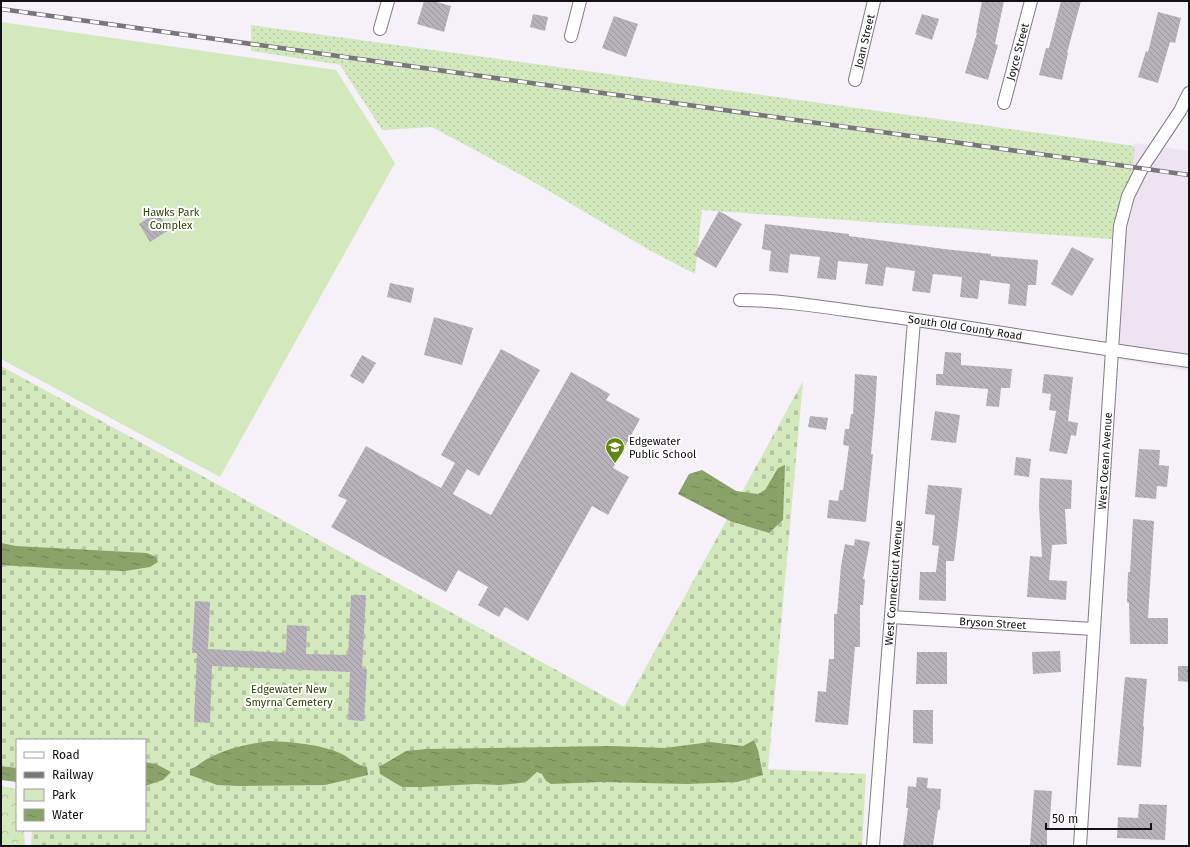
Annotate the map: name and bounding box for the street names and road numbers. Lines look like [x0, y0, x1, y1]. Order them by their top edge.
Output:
street label: Joan Street [852, 13, 878, 69]
street label: Joyce Street [1004, 22, 1032, 82]
street label: South Old County Road [907, 313, 1023, 343]
street label: West Ocean Avenue [1096, 412, 1115, 510]
street label: West Connecticut Avenue [883, 520, 905, 646]
street label: Bryson Street [959, 615, 1027, 632]

